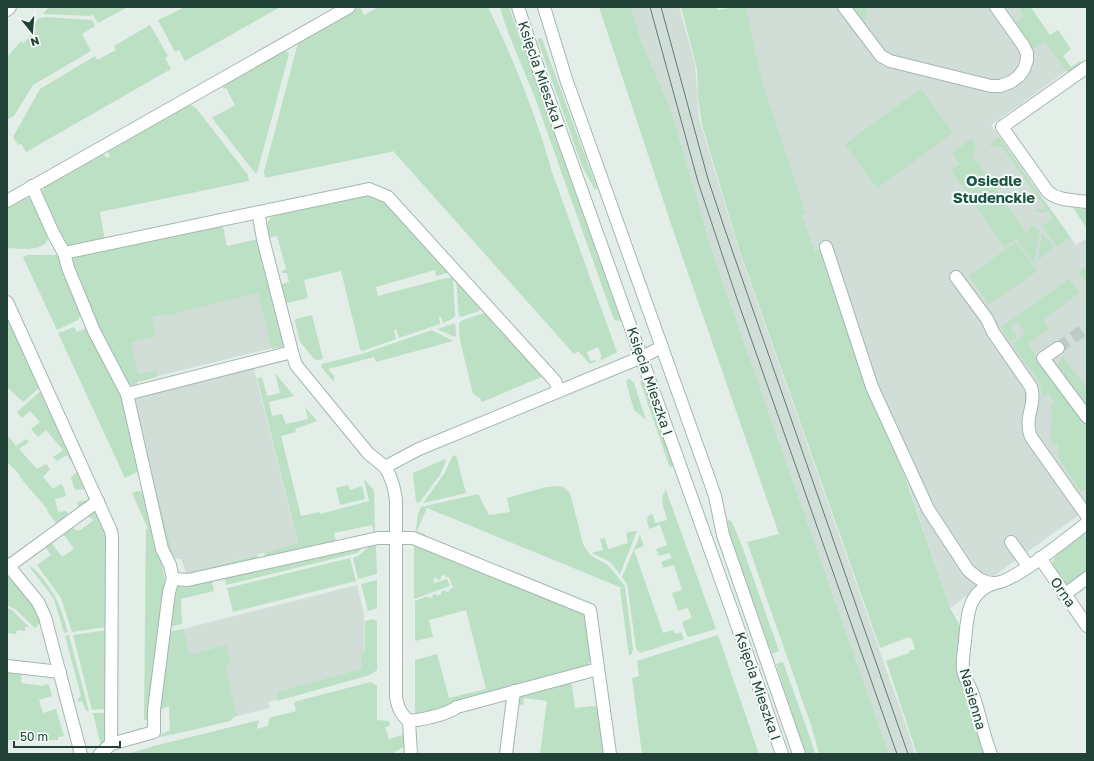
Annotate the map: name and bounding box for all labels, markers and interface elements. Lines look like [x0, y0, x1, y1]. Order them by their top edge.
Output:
north arrow [12, 12, 52, 52]
street label: Księcia Mieszka I [515, 18, 568, 131]
text: N [29, 35, 41, 49]
district label: Osiedle Studenckie [953, 171, 1035, 206]
street label: Księcia Mieszka I [624, 324, 677, 437]
street label: Orna [1047, 574, 1080, 610]
street label: Księcia Mieszka I [732, 629, 785, 742]
street label: Nasienna [957, 666, 990, 731]
scale bar [14, 723, 120, 749]
text: 50 m [20, 729, 48, 744]

